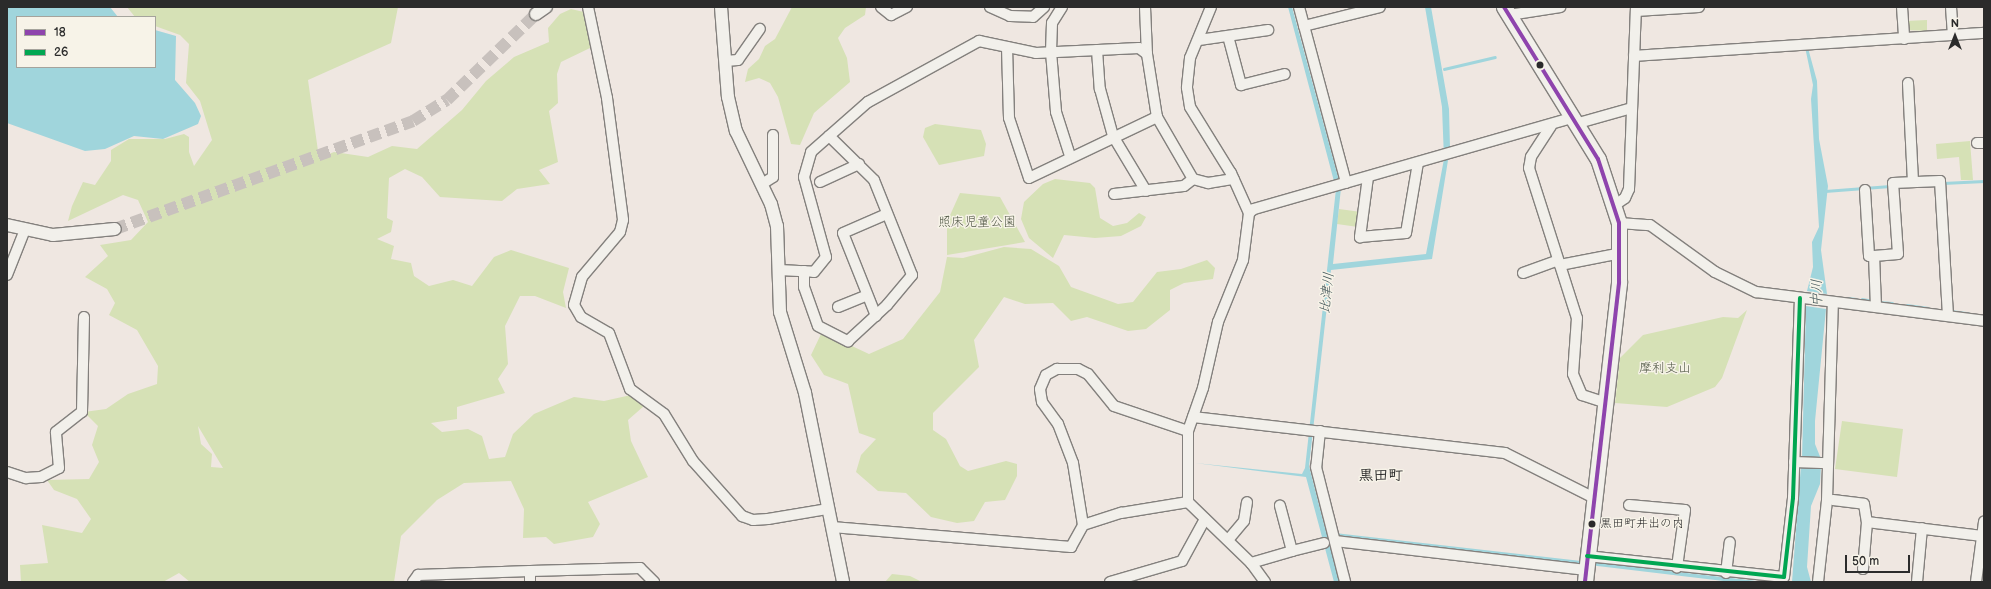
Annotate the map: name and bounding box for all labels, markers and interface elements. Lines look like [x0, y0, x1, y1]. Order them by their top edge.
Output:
legend [16, 16, 156, 68]
north arrow [1935, 16, 1975, 56]
text: N [1951, 17, 1959, 30]
text: 18 [54, 25, 66, 40]
text: 26 [54, 45, 68, 60]
unlabelled marker [1535, 60, 1545, 70]
park label: 照床児童公園 [938, 214, 1016, 230]
water label: 比津川 [1316, 271, 1338, 315]
water label: 中川 [1809, 279, 1825, 307]
park label: 摩利支山 [1639, 360, 1691, 376]
district label: 黒田町 [1359, 467, 1403, 485]
place label: 黒田町井出の内 [1600, 517, 1684, 531]
marker: 黒田町井出の内 [1587, 519, 1597, 529]
scale bar [1847, 547, 1912, 573]
text: 50 m [1852, 554, 1879, 569]

